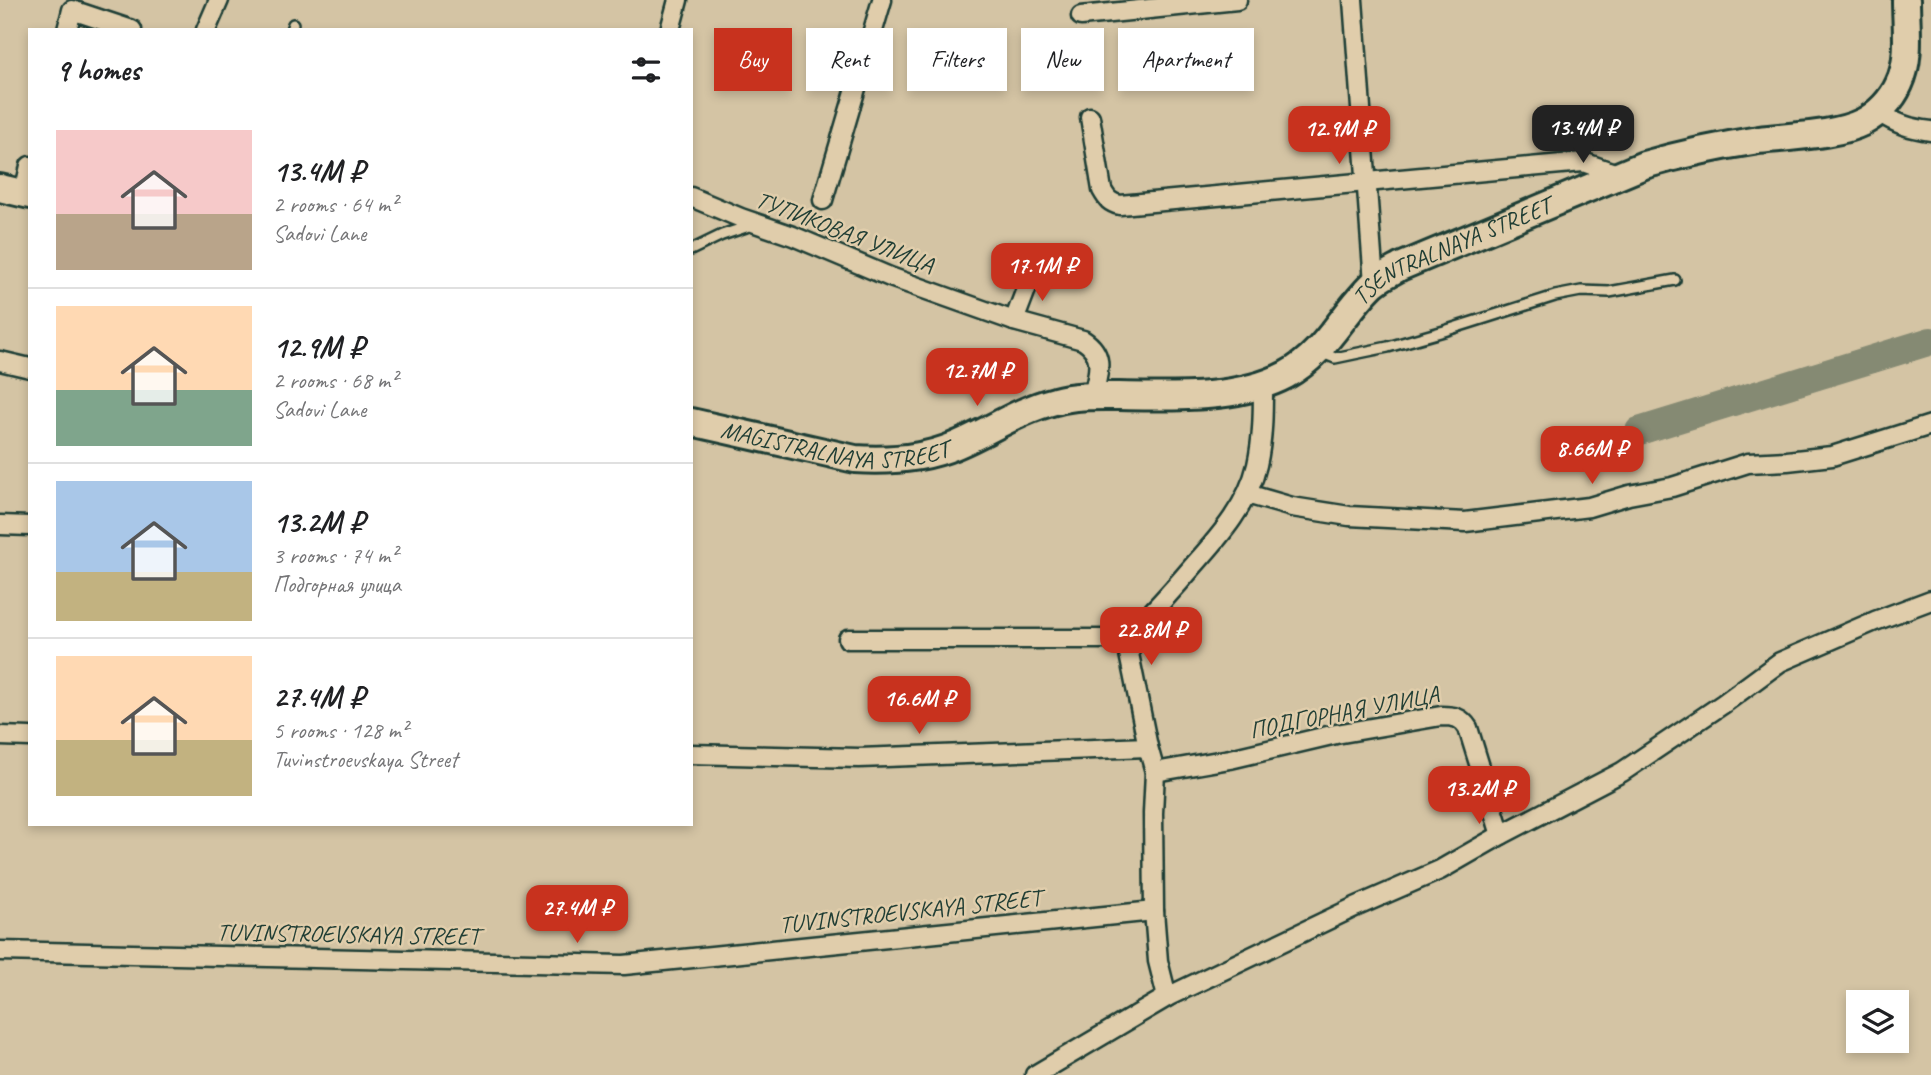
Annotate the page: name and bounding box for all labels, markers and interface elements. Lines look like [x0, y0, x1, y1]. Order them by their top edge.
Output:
chip: Buy [714, 28, 792, 91]
chip: Rent [806, 28, 893, 91]
chip: Filters [907, 28, 1007, 91]
chip: New [1021, 28, 1104, 91]
chip: Apartment [1118, 28, 1254, 91]
text: 9 homes [56, 51, 140, 89]
icon: filters [627, 51, 665, 89]
pin: 12.9M ₽ [1274, 106, 1404, 166]
pin: 13.4M ₽ [1518, 106, 1648, 165]
text: 13.4M ₽ [1548, 113, 1618, 142]
text: 12.9M ₽ [1304, 114, 1374, 143]
text: 13.4M ₽ [273, 152, 364, 190]
icon: home [112, 158, 196, 242]
street label: ТУПИКОВАЯ УЛИЦА [752, 184, 939, 280]
street label: TSENTRALNAYA STREET [1346, 188, 1561, 311]
text: 2 rooms · 64 m² [273, 190, 397, 219]
text: Sadovi Lane [273, 219, 366, 248]
pin: 17.1M ₽ [977, 244, 1107, 303]
text: 17.1M ₽ [1007, 251, 1077, 280]
text: 12.9M ₽ [273, 328, 364, 366]
icon: home [112, 334, 196, 418]
pin: 12.7M ₽ [912, 348, 1042, 408]
text: 12.7M ₽ [942, 356, 1012, 385]
text: 2 rooms · 68 m² [273, 366, 397, 395]
text: Sadovi Lane [273, 395, 366, 424]
street label: MAGISTRALNAYA STREET [718, 414, 959, 475]
pin: 8.66M ₽ [1527, 426, 1657, 486]
text: 8.66M ₽ [1557, 434, 1627, 463]
text: 13.2M ₽ [273, 503, 364, 541]
icon: home [112, 509, 196, 593]
text: 3 rooms · 74 m² [273, 541, 397, 570]
text: Подгорная улица [273, 570, 401, 599]
pin: 22.8M ₽ [1086, 608, 1216, 667]
text: 22.8M ₽ [1116, 615, 1186, 644]
pin: 16.6M ₽ [854, 676, 984, 736]
text: 27.4M ₽ [273, 678, 364, 716]
street label: ПОДГОРНАЯ УЛИЦА [1247, 679, 1442, 745]
icon: home [112, 684, 196, 768]
text: 16.6M ₽ [884, 684, 954, 713]
text: 5 rooms · 128 m² [273, 716, 408, 745]
text: Tuvinstroevskaya Street [273, 745, 458, 774]
pin: 13.2M ₽ [1414, 766, 1544, 826]
text: 13.2M ₽ [1444, 774, 1514, 803]
street label: TUVINSTROEVSKAYA STREET [778, 882, 1048, 940]
pin: 27.4M ₽ [512, 886, 642, 945]
text: 27.4M ₽ [542, 893, 612, 922]
street label: TUVINSTROEVSKAYA STREET [217, 917, 485, 951]
map controls [1846, 990, 1909, 1053]
button: layers [1846, 990, 1909, 1053]

